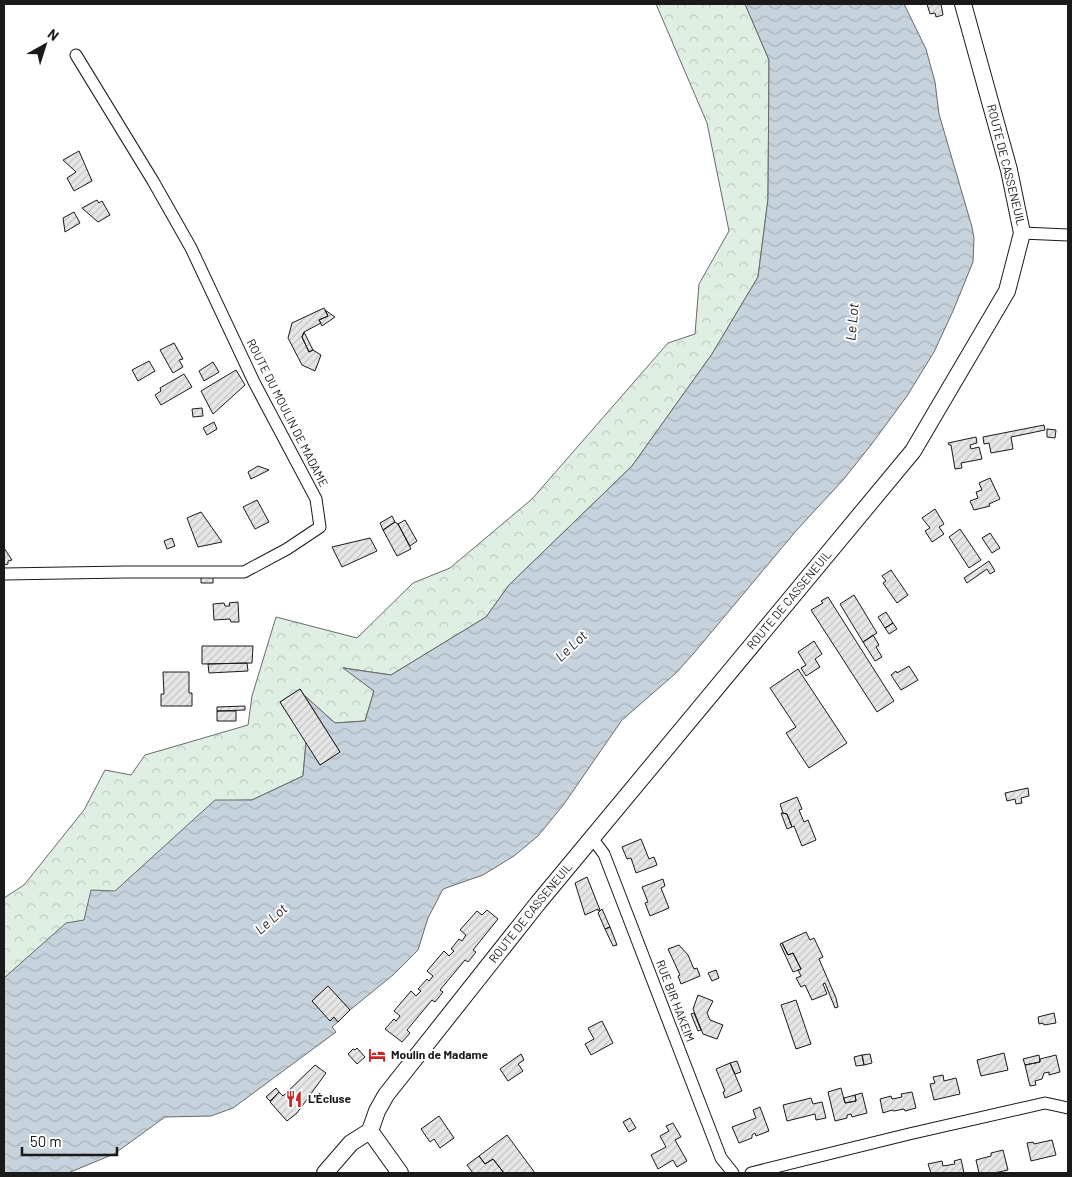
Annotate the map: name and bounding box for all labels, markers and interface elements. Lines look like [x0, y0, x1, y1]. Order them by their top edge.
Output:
north arrow [20, 20, 70, 70]
text: N [45, 25, 62, 44]
street label: ROUTE DE CASSENEUIL [985, 103, 1029, 227]
water label: Le Lot [841, 302, 862, 341]
street label: ROUTE DU MOULIN DE MADAME [244, 336, 331, 489]
street label: ROUTE DE CASSENEUIL [743, 547, 834, 652]
water label: Le Lot [551, 627, 590, 665]
street label: ROUTE DE CASSENEUIL [485, 859, 575, 965]
water label: Le Lot [251, 900, 290, 938]
street label: RUE BIR HAKEIM [654, 958, 698, 1044]
hotel icon: Moulin de Madame [367, 1045, 387, 1065]
place label: Moulin de Madame [391, 1047, 489, 1061]
restaurant icon: L'Écluse [284, 1089, 304, 1109]
place label: L'Écluse [308, 1091, 352, 1105]
scale bar [22, 1124, 118, 1156]
text: 50 m [30, 1132, 62, 1150]

